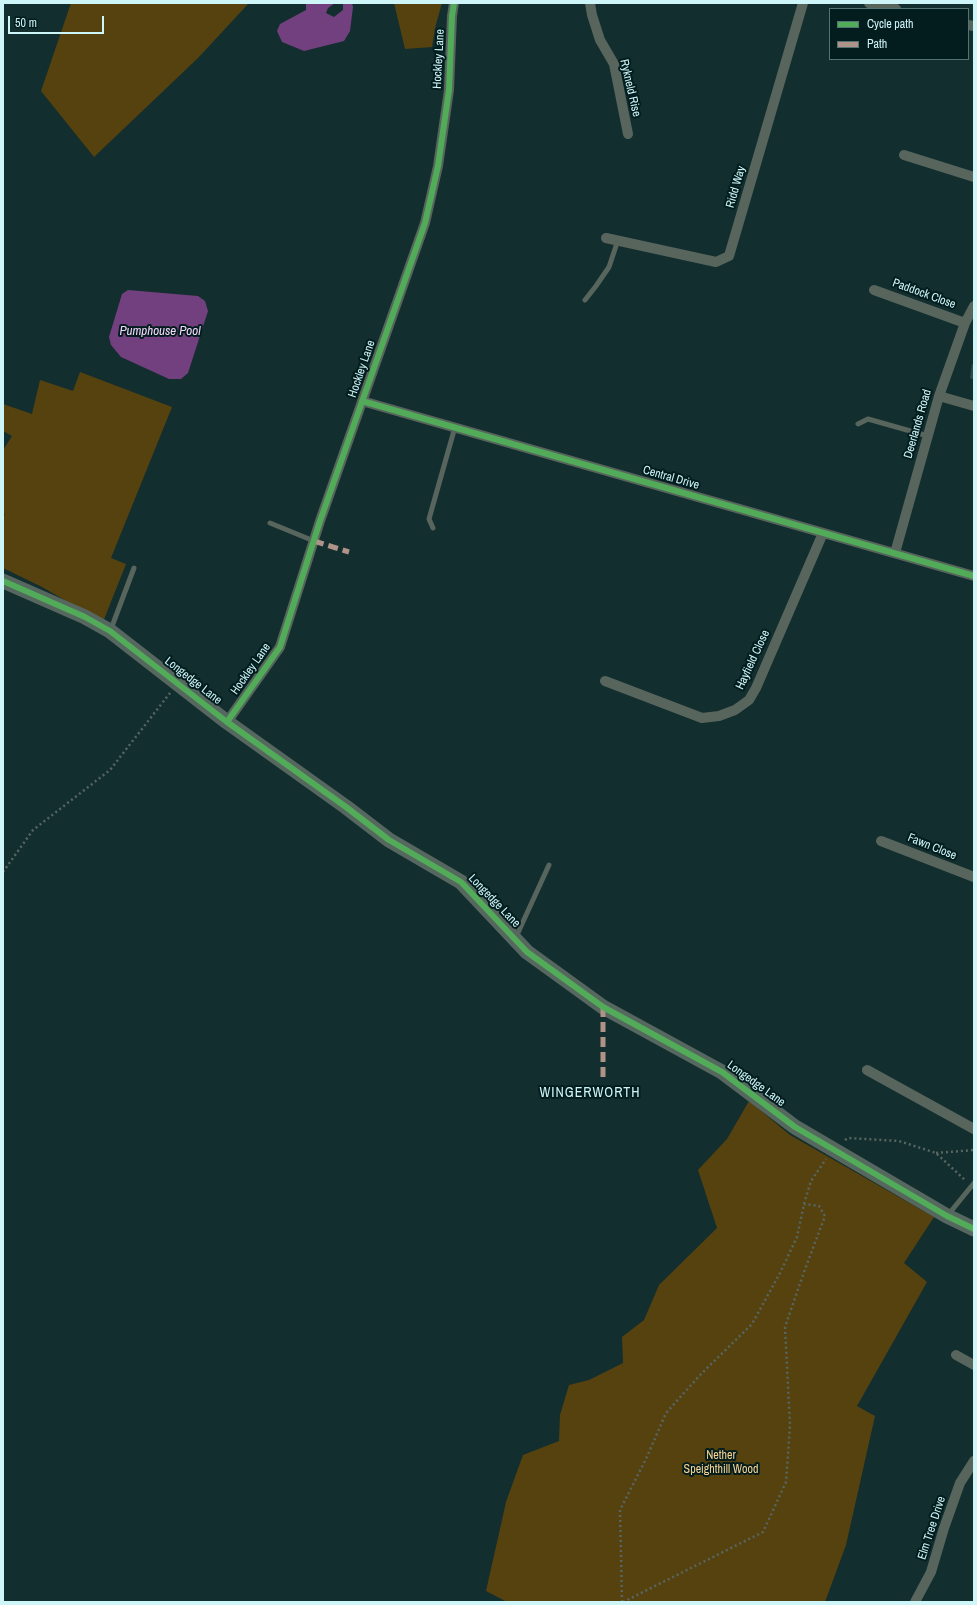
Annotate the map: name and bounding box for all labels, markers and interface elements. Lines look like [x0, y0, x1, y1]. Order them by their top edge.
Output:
scale bar [10, 8, 106, 34]
legend [829, 8, 969, 60]
text: 50 m [15, 15, 37, 31]
text: Cycle path [867, 16, 914, 32]
street label: Hockley Lane [430, 29, 448, 89]
text: Path [867, 36, 887, 52]
street label: Rykneld Rise [616, 58, 644, 118]
street label: Ridd Way [723, 164, 749, 210]
street label: Paddock Close [890, 276, 958, 312]
water label: Pumphouse Pool [119, 324, 201, 340]
street label: Hockley Lane [345, 338, 379, 400]
street label: Deerlands Road [901, 388, 935, 460]
street label: Central Drive [641, 463, 701, 493]
street label: Hayfield Close [733, 628, 773, 692]
street label: Hockley Lane [228, 640, 274, 698]
street label: Longedge Lane [162, 654, 224, 708]
street label: Fawn Close [905, 831, 959, 863]
street label: Longedge Lane [465, 871, 523, 931]
street label: Longedge Lane [724, 1058, 788, 1110]
district label: WINGERWORTH [539, 1085, 641, 1101]
park label: Nether Speighthill Wood [684, 1449, 758, 1477]
street label: Elm Tree Drive [915, 1494, 949, 1562]

